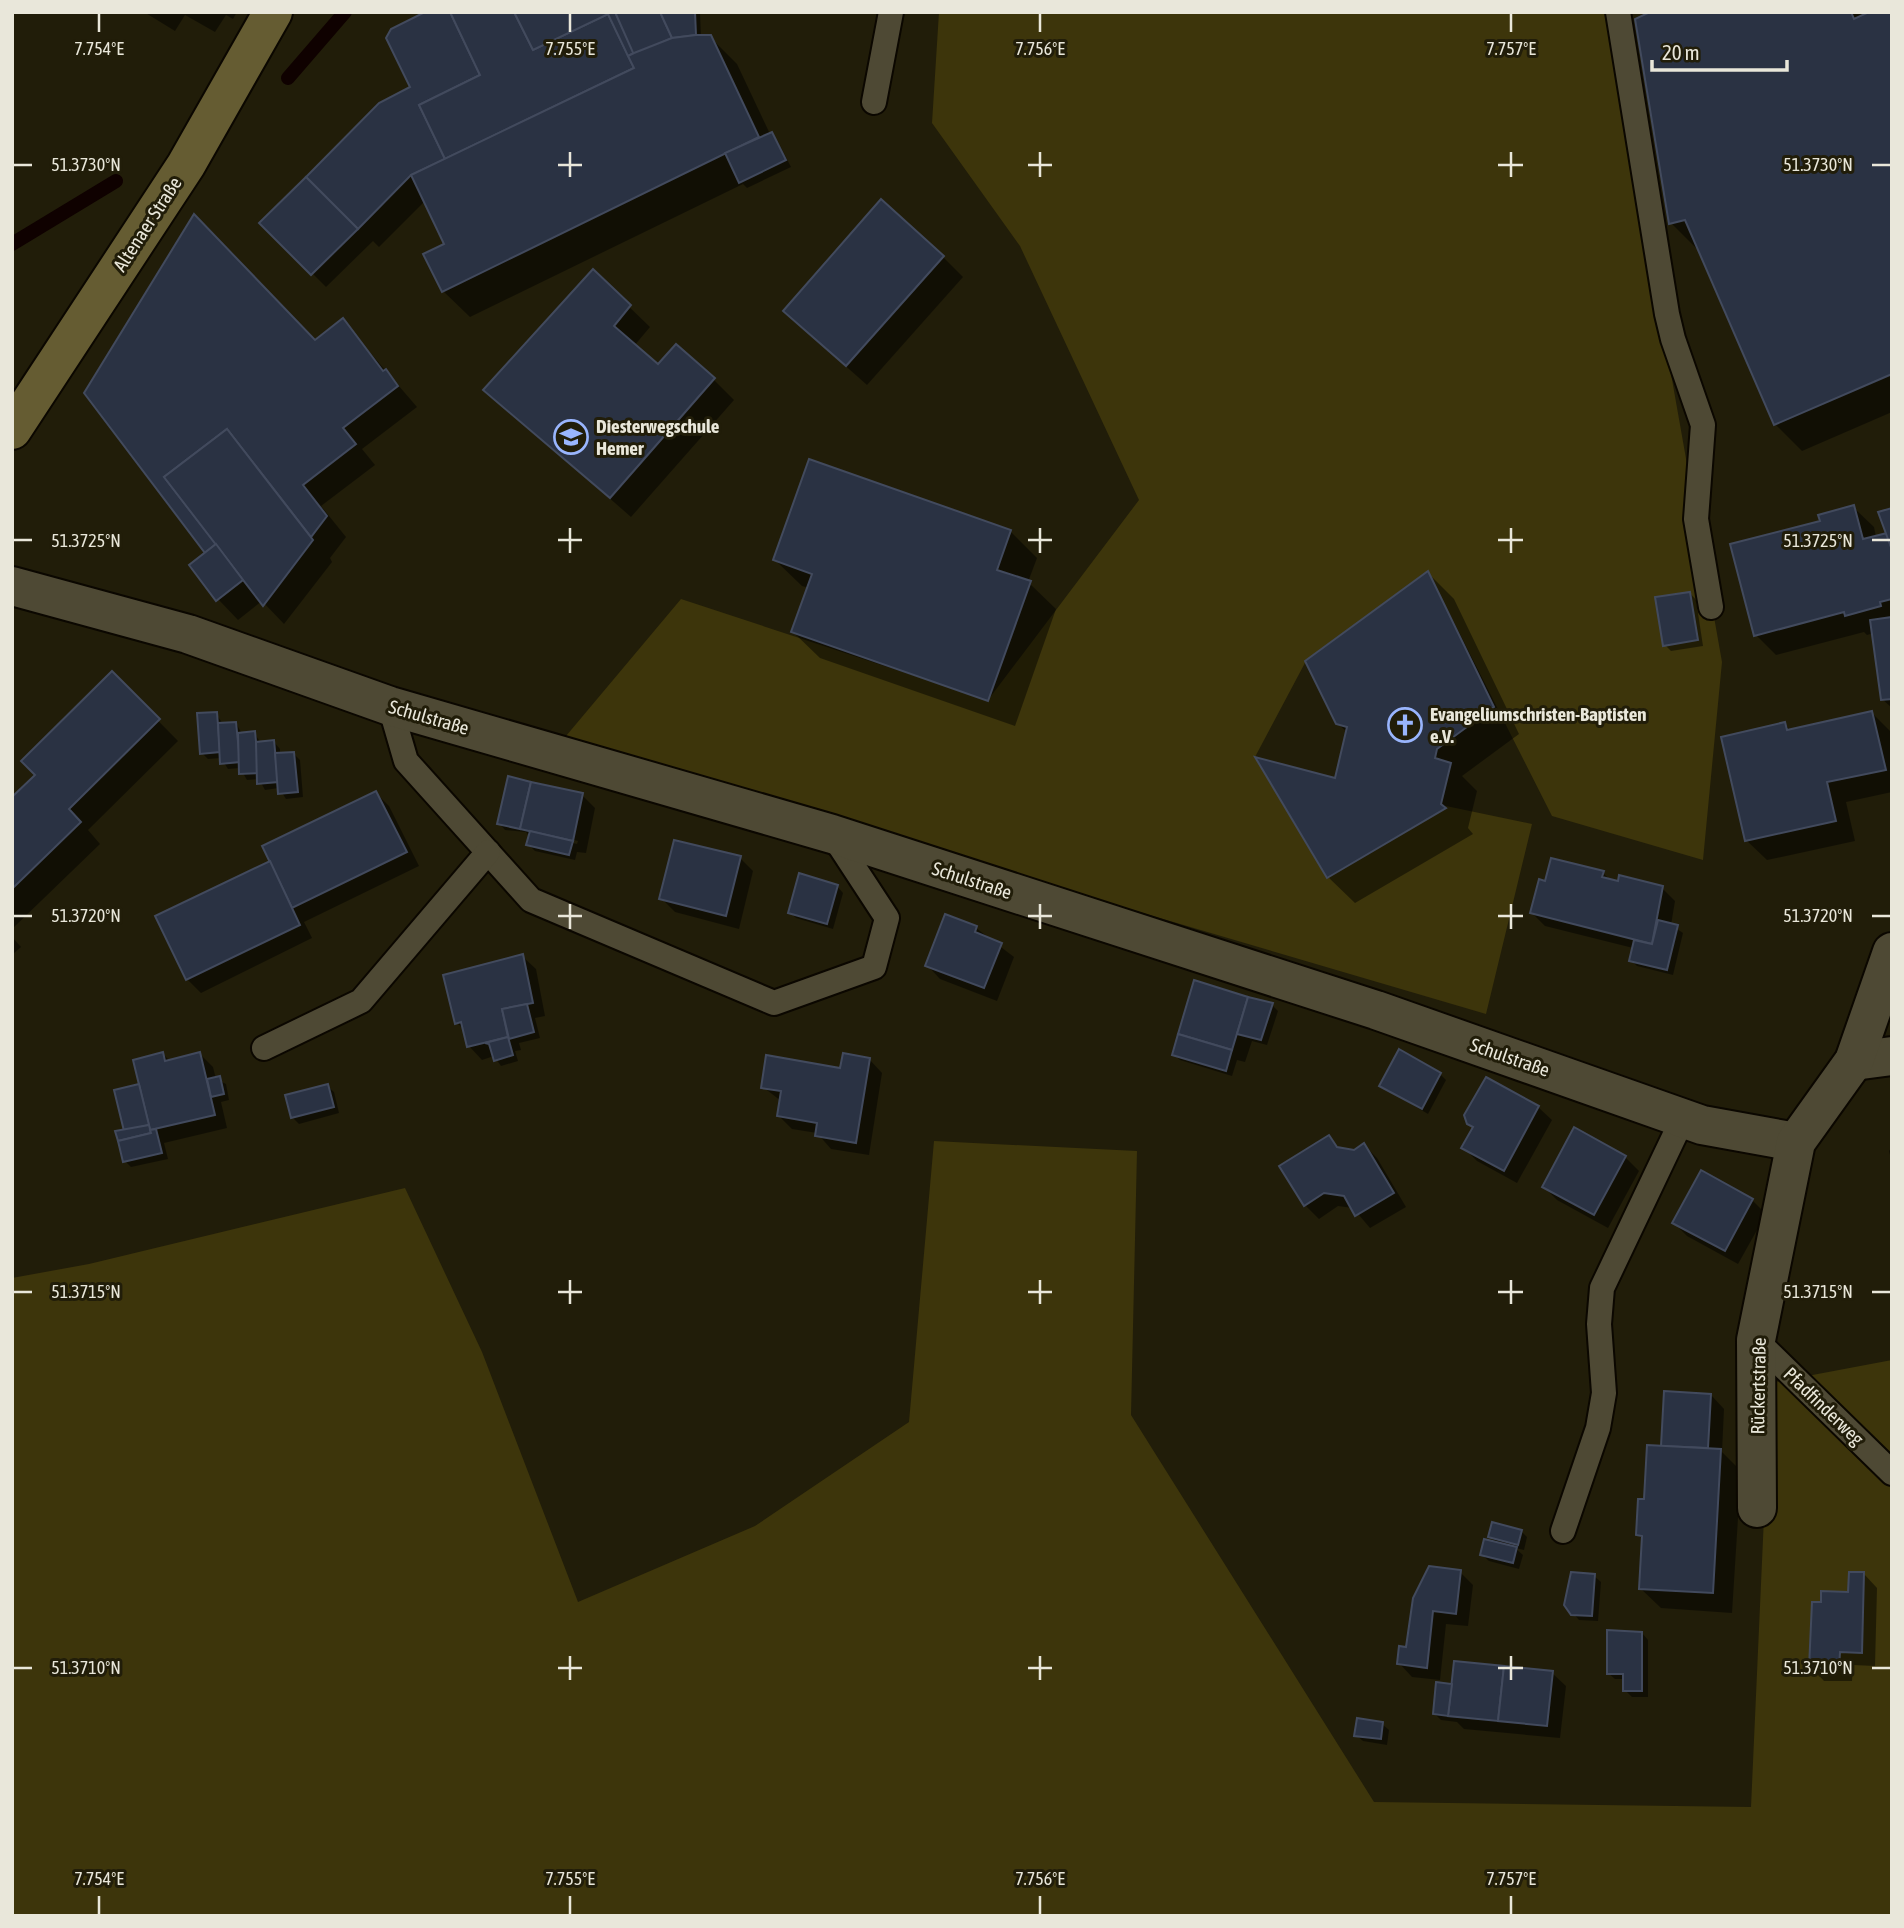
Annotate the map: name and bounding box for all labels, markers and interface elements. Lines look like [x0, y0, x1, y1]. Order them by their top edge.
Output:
scale bar [1652, 28, 1787, 72]
text: 7.754°E [74, 38, 124, 59]
text: 7.755°E [545, 38, 595, 59]
text: 7.756°E [1015, 38, 1065, 59]
text: 7.757°E [1486, 38, 1536, 59]
text: 20 m [1662, 40, 1700, 64]
text: 51.3730°N [51, 154, 121, 175]
text: 51.3730°N [1783, 154, 1853, 175]
street label: Altenaer Straße [108, 173, 186, 275]
place label: Diesterwegschule Hemer [596, 415, 720, 459]
school or university icon: Diesterwegschule Hemer [552, 418, 590, 456]
text: 51.3725°N [51, 530, 121, 551]
text: 51.3725°N [1783, 530, 1853, 551]
street label: Schulstraße [386, 695, 472, 739]
place label: Evangeliumschristen-Baptisten e.V. [1430, 703, 1647, 747]
church icon: Evangeliumschristen-Baptisten e.V. [1386, 706, 1424, 744]
street label: Schulstraße [929, 857, 1015, 903]
text: 51.3720°N [51, 905, 121, 926]
text: 51.3720°N [1783, 905, 1853, 926]
street label: Schulstraße [1468, 1033, 1552, 1081]
text: 51.3715°N [51, 1281, 121, 1302]
text: 51.3715°N [1783, 1281, 1853, 1302]
street label: Rückertstraße [1746, 1337, 1770, 1435]
street label: Pfadfinderweg [1780, 1363, 1869, 1450]
text: 51.3710°N [51, 1657, 121, 1678]
text: 51.3710°N [1783, 1657, 1853, 1678]
text: 7.754°E [74, 1868, 124, 1889]
text: 7.755°E [545, 1868, 595, 1889]
text: 7.756°E [1015, 1868, 1065, 1889]
text: 7.757°E [1486, 1868, 1536, 1889]

